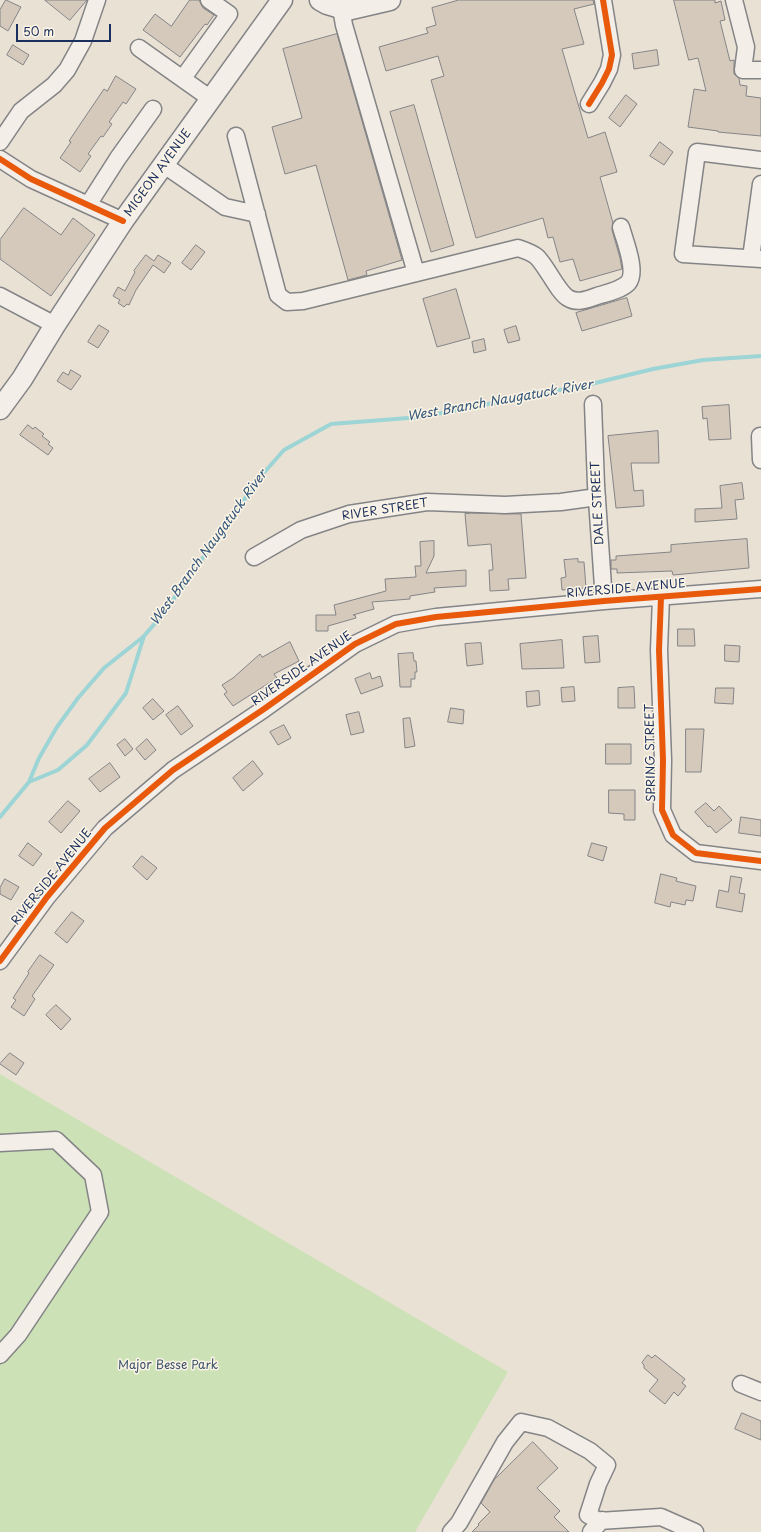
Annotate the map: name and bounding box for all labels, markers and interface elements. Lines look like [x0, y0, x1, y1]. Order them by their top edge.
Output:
scale bar [18, 16, 113, 42]
text: 50 m [23, 22, 54, 40]
street label: MIGEON AVENUE [121, 127, 195, 219]
water label: West Branch Naugatuck River [406, 377, 594, 425]
street label: DALE STREET [589, 461, 607, 545]
water label: West Branch Naugatuck River [147, 467, 271, 629]
street label: RIVER STREET [341, 496, 429, 524]
street label: RIVERSIDE AVENUE [566, 577, 686, 601]
street label: RIVERSIDE AVENUE [249, 629, 355, 709]
street label: SPRING STREET [643, 704, 659, 802]
street label: RIVERSIDE AVENUE [9, 826, 95, 928]
park label: Major Besse Park [118, 1359, 218, 1373]

